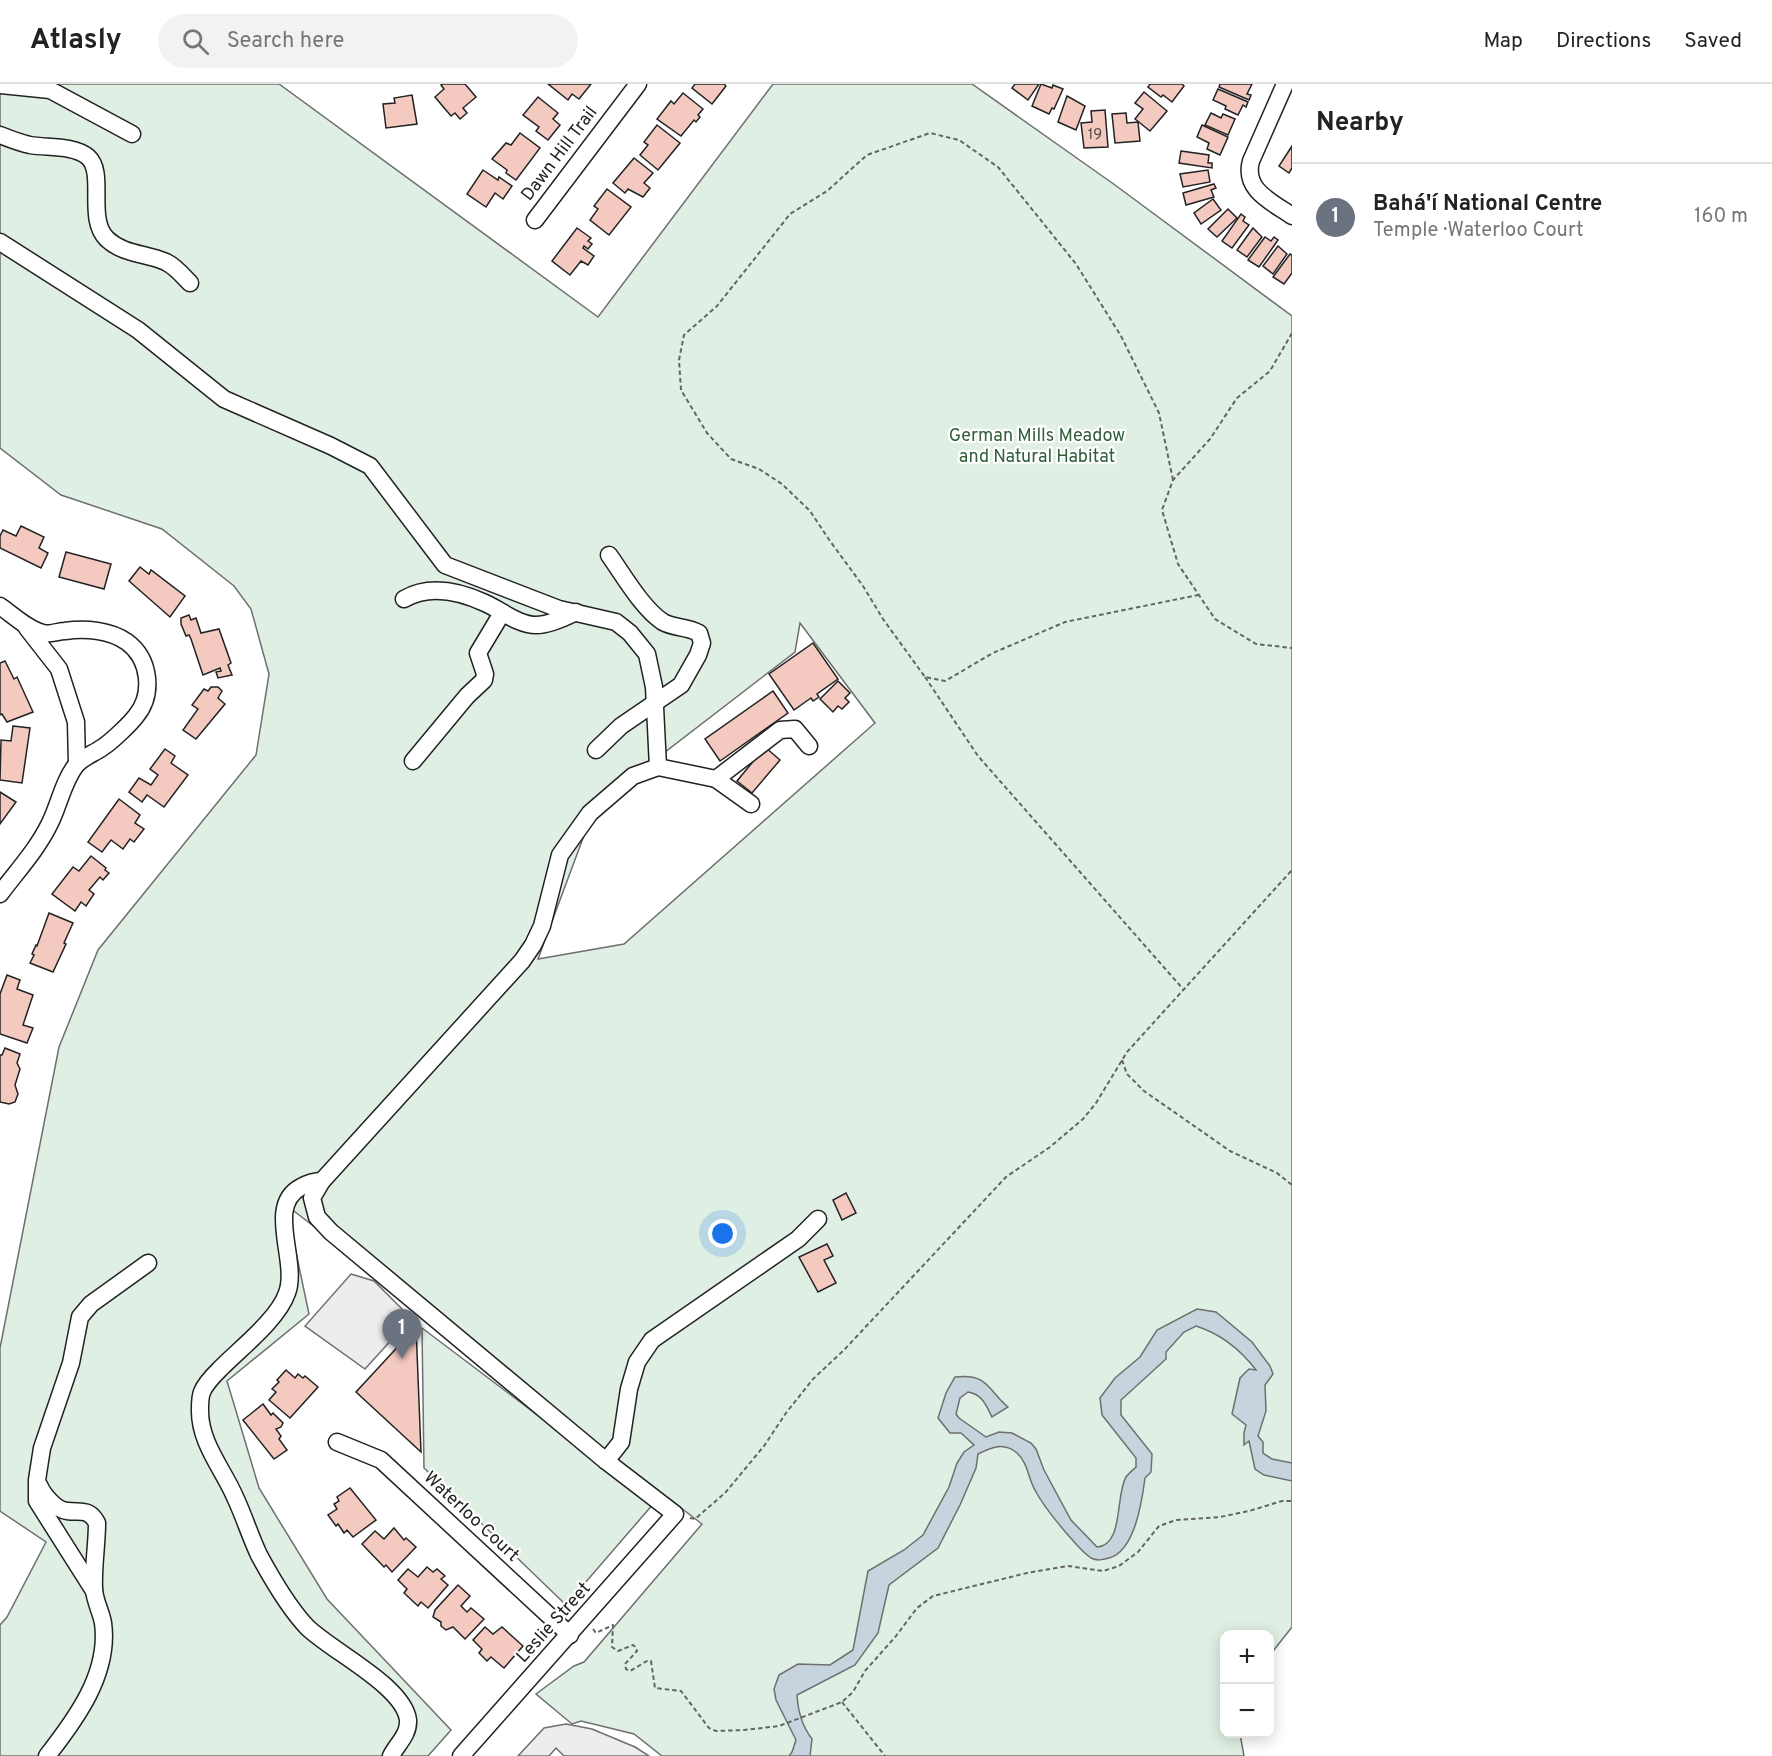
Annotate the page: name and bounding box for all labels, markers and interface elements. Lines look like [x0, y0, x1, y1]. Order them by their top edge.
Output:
search box [158, 14, 578, 68]
text: Atlasly [30, 23, 122, 59]
icon: search [179, 25, 212, 58]
text: Search here [227, 28, 344, 55]
text: Map [1483, 28, 1523, 55]
text: Directions [1556, 28, 1651, 55]
text: Saved [1684, 28, 1742, 55]
street label: Dawn Hill Trail [517, 102, 603, 206]
text: Nearby [1316, 107, 1404, 140]
house number: 19 [1088, 126, 1102, 145]
text: Bahá'í National Centre [1373, 191, 1602, 218]
text: 1 [1332, 204, 1340, 230]
text: 160 m [1694, 204, 1748, 230]
text: Temple · Waterloo Court [1373, 218, 1584, 244]
park label: German Mills Meadow and Natural Habitat [949, 425, 1125, 469]
your location [708, 1219, 737, 1248]
pin: 1 [382, 1310, 422, 1359]
street label: Waterloo Court [418, 1467, 524, 1567]
street label: Leslie Street [512, 1578, 596, 1668]
map controls [1220, 1630, 1274, 1738]
button: + [1220, 1630, 1274, 1684]
button: − [1220, 1684, 1274, 1738]

